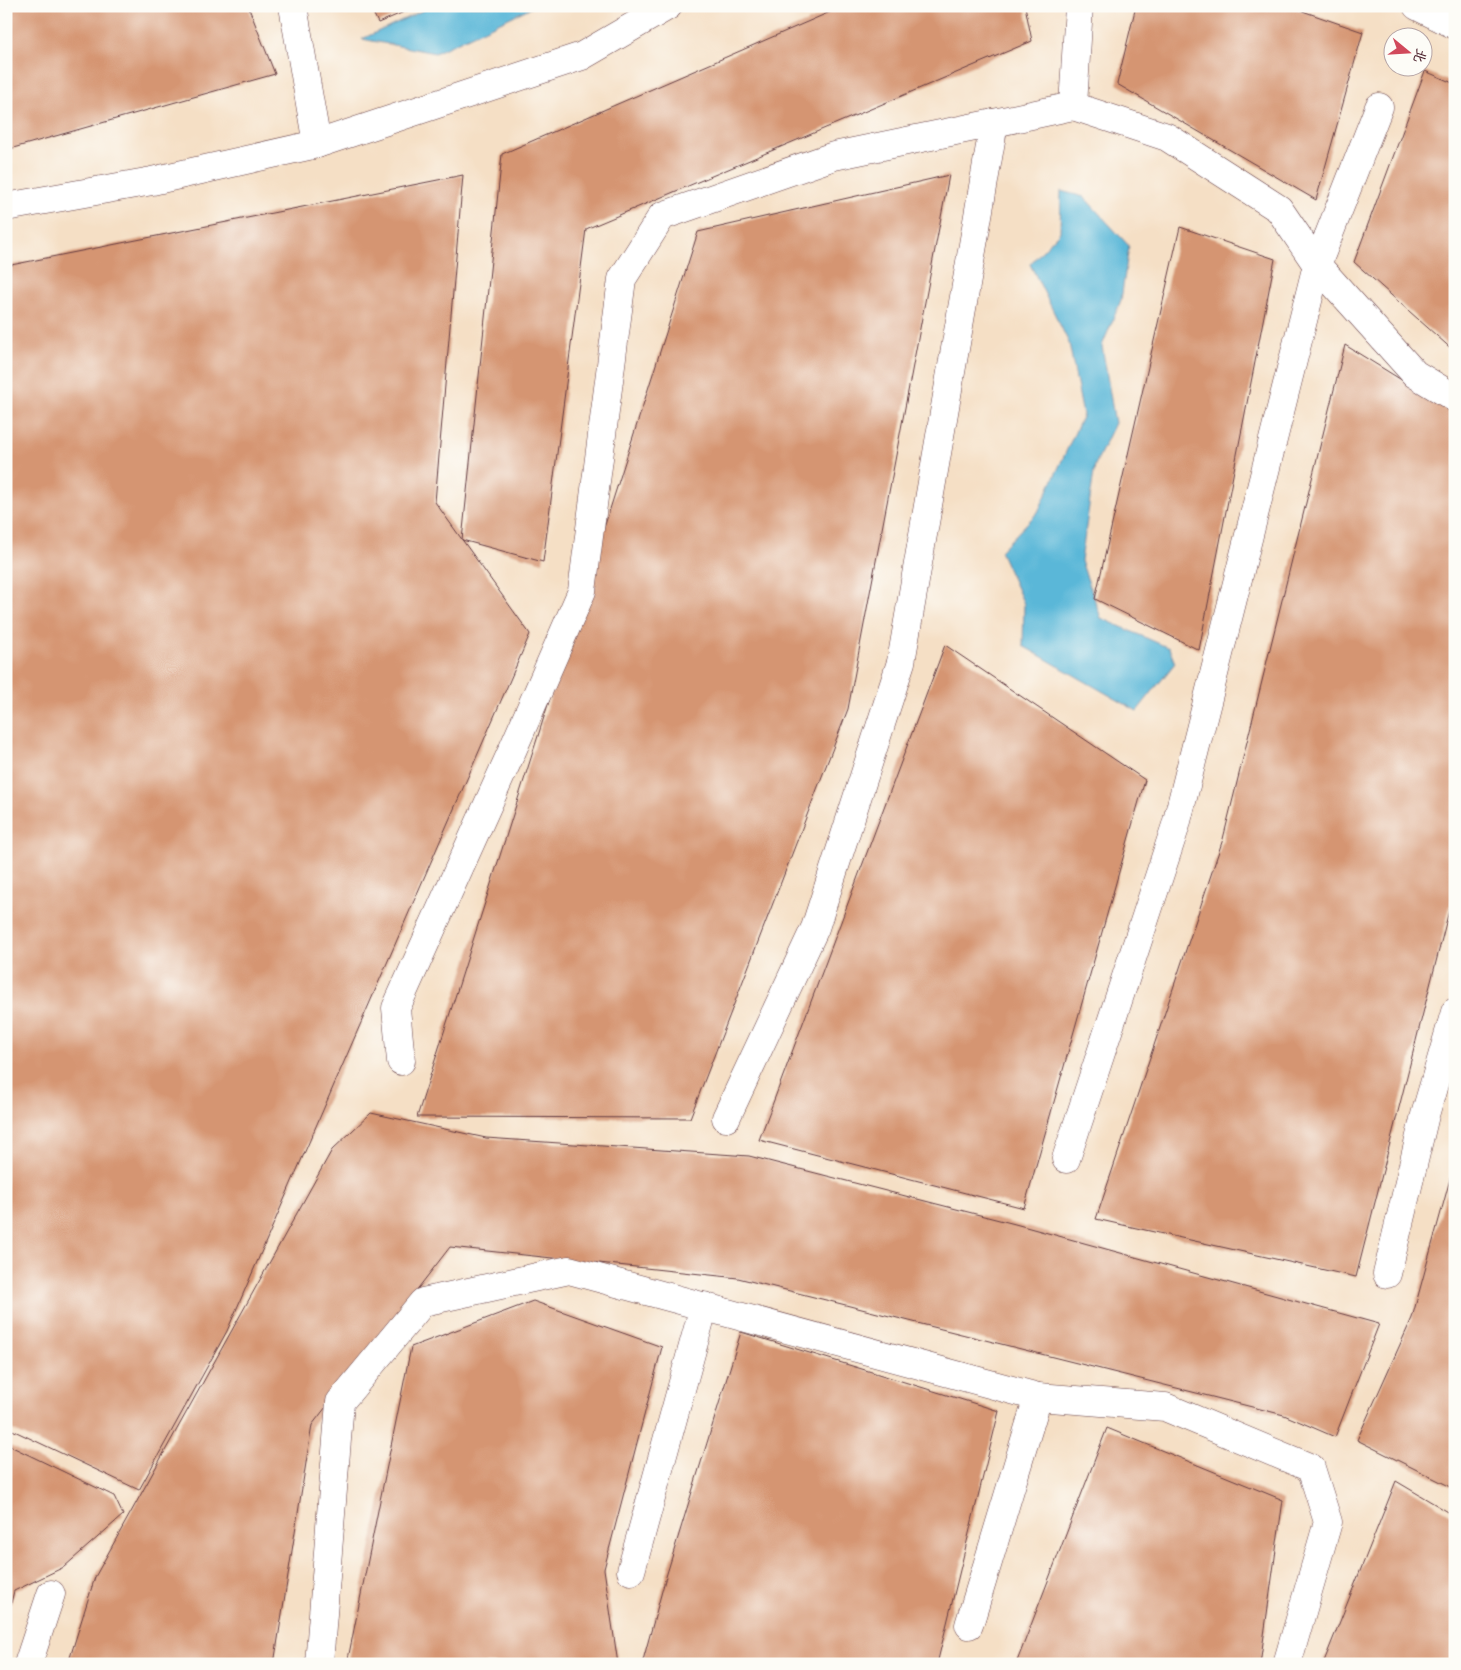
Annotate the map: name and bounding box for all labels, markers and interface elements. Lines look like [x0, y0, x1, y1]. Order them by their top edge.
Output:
north arrow [1384, 28, 1434, 78]
text: 北 [1407, 46, 1432, 66]

